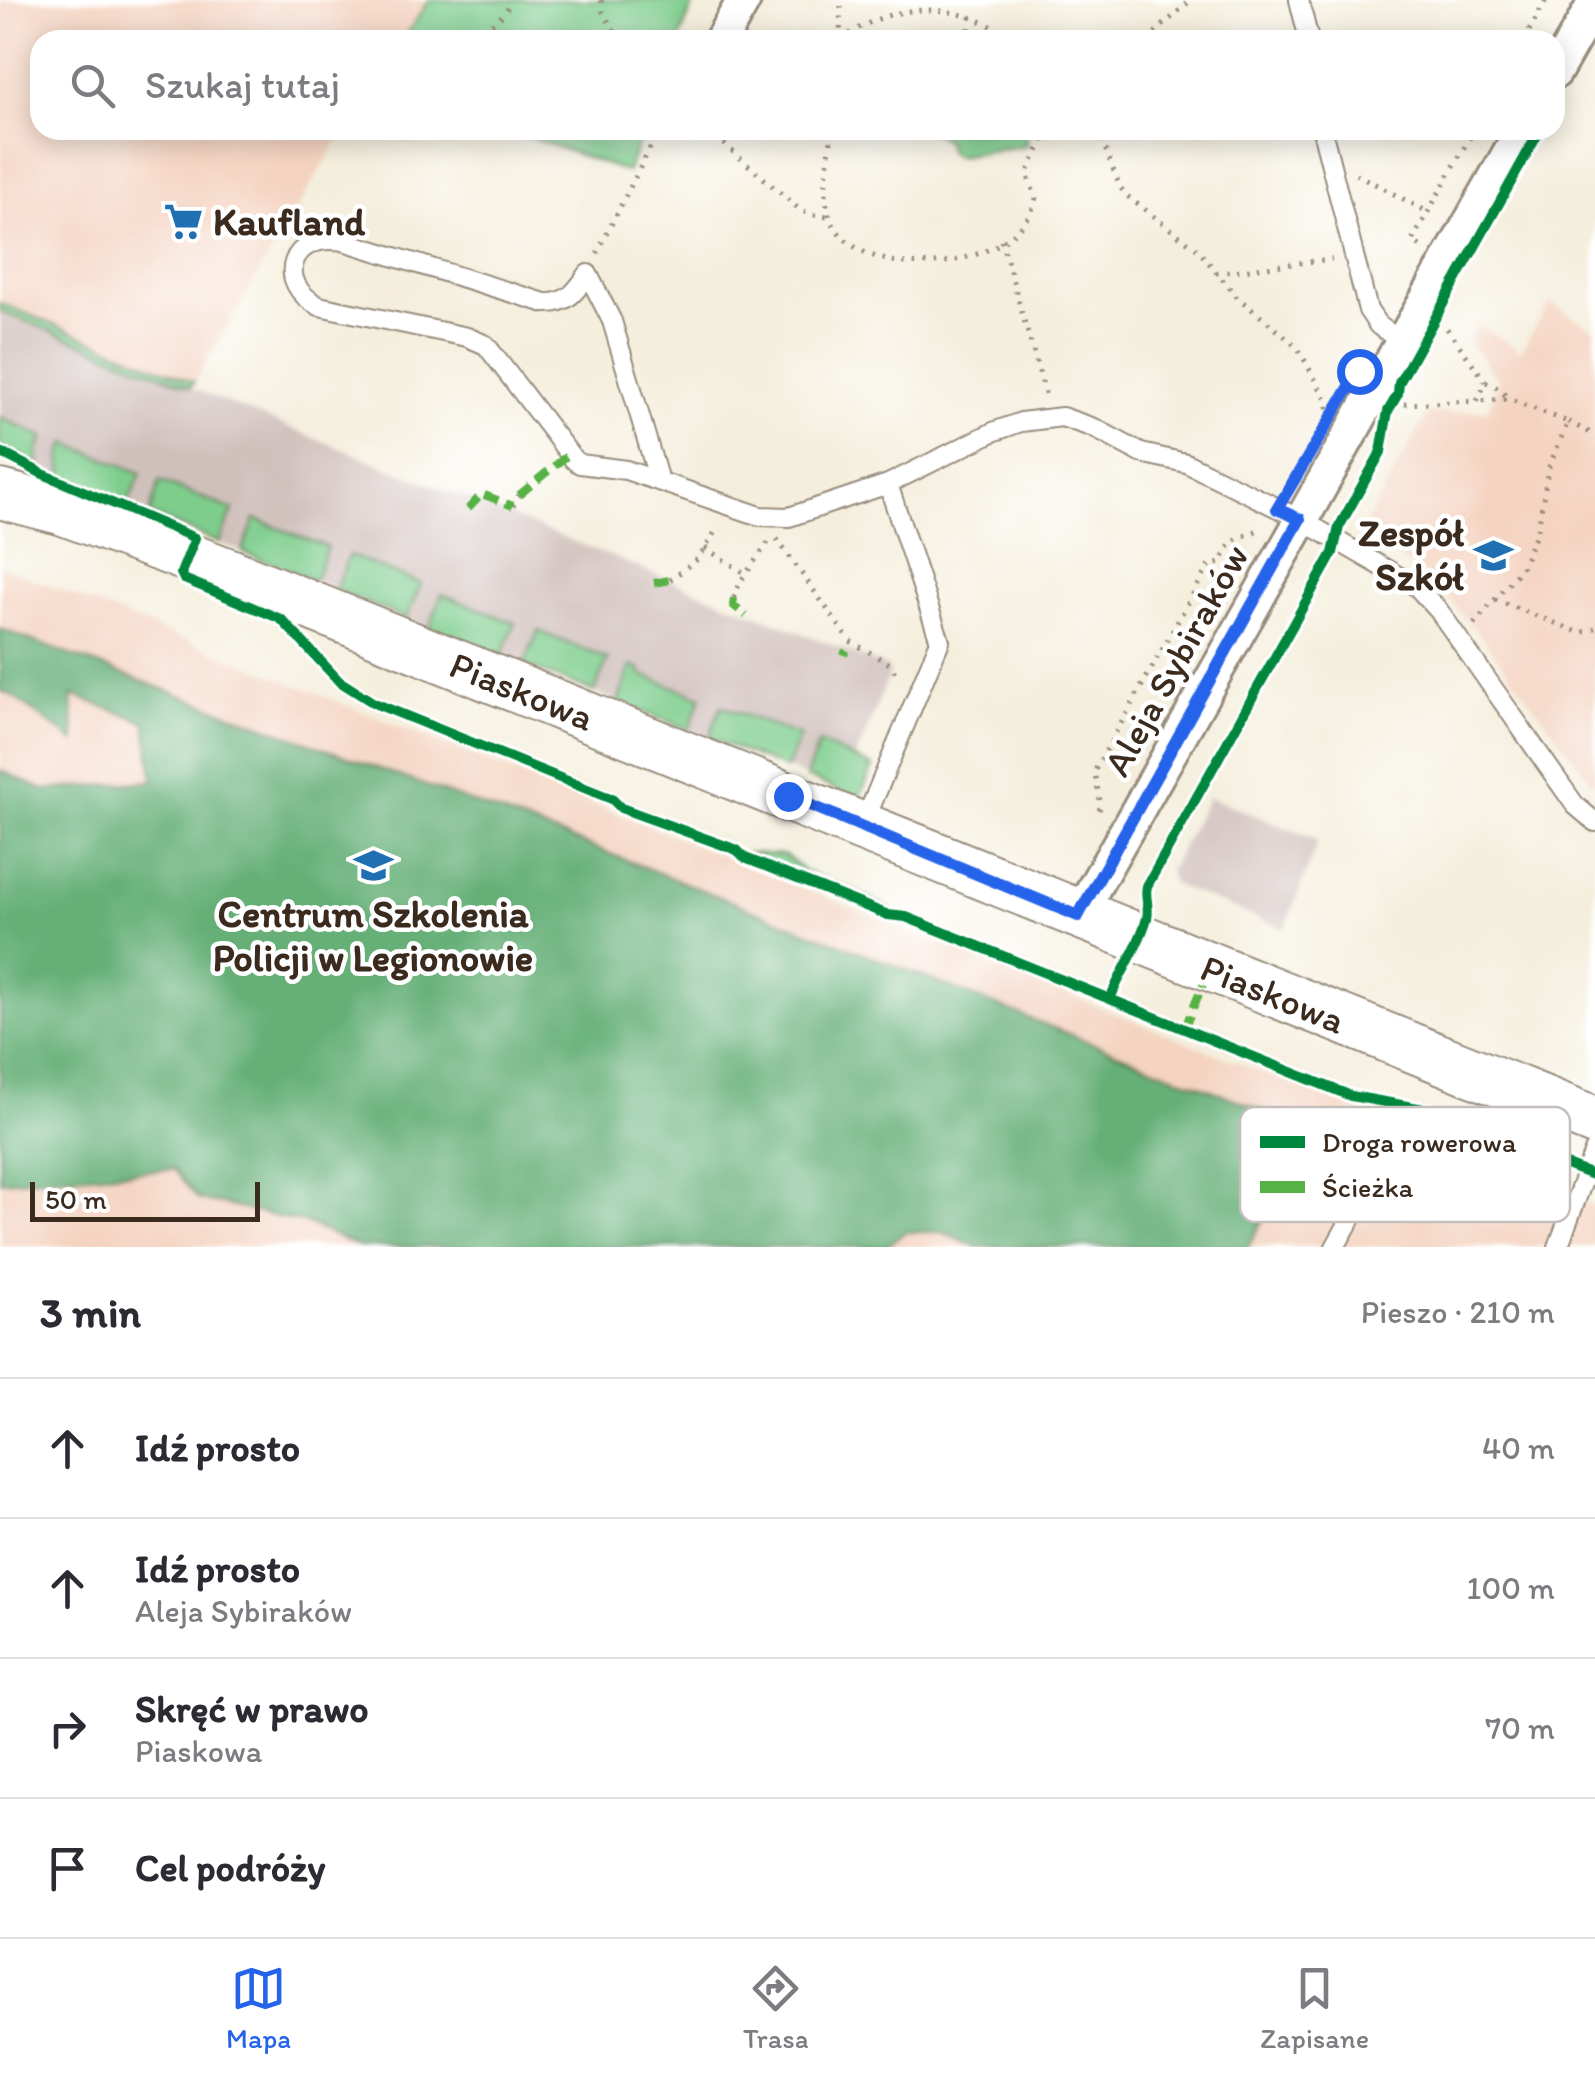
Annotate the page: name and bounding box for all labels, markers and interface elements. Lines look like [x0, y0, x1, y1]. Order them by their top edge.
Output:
search box [30, 30, 1565, 140]
icon: search [65, 58, 120, 113]
text: Szukaj tutaj [145, 62, 340, 108]
place label: Kaufland [213, 199, 366, 245]
supermarket icon: Kaufland [162, 201, 204, 243]
route start [1337, 349, 1383, 395]
place label: Zespół Szkół [1358, 510, 1464, 600]
school or university icon: Zespół Szkół [1473, 534, 1515, 576]
street label: Aleja Sybiraków [1093, 536, 1259, 784]
street label: Piaskowa [443, 641, 601, 741]
route end [766, 774, 812, 820]
school or university icon: Centrum Szkolenia Policji w Legionowie [352, 844, 394, 886]
place label: Centrum Szkolenia Policji w Legionowie [213, 891, 533, 981]
street label: Piaskowa [1194, 944, 1352, 1044]
legend [1240, 1107, 1570, 1222]
text: Droga rowerowa [1322, 1125, 1517, 1159]
text: Ścieżka [1322, 1170, 1414, 1204]
scale bar [30, 1177, 260, 1222]
text: 50 m [45, 1182, 107, 1216]
text: 3 min [40, 1287, 141, 1338]
text: Pieszo · 210 m [1361, 1293, 1555, 1331]
icon: ahead [40, 1421, 95, 1476]
text: Idź prosto [135, 1425, 300, 1471]
text: 40 m [1482, 1429, 1555, 1467]
text: Idź prosto [135, 1546, 300, 1592]
icon: ahead [40, 1561, 95, 1616]
text: 100 m [1467, 1569, 1555, 1607]
text: Aleja Sybiraków [135, 1592, 352, 1630]
text: Skręć w prawo [135, 1686, 369, 1732]
icon: right [40, 1701, 95, 1756]
text: 70 m [1485, 1709, 1555, 1747]
text: Piaskowa [135, 1732, 263, 1770]
icon: arrive [40, 1841, 95, 1896]
text: Cel podróży [135, 1845, 325, 1891]
tab: Mapa [226, 1961, 291, 2055]
tab: Trasa [743, 1961, 809, 2055]
tab: Zapisane [1260, 1961, 1369, 2055]

